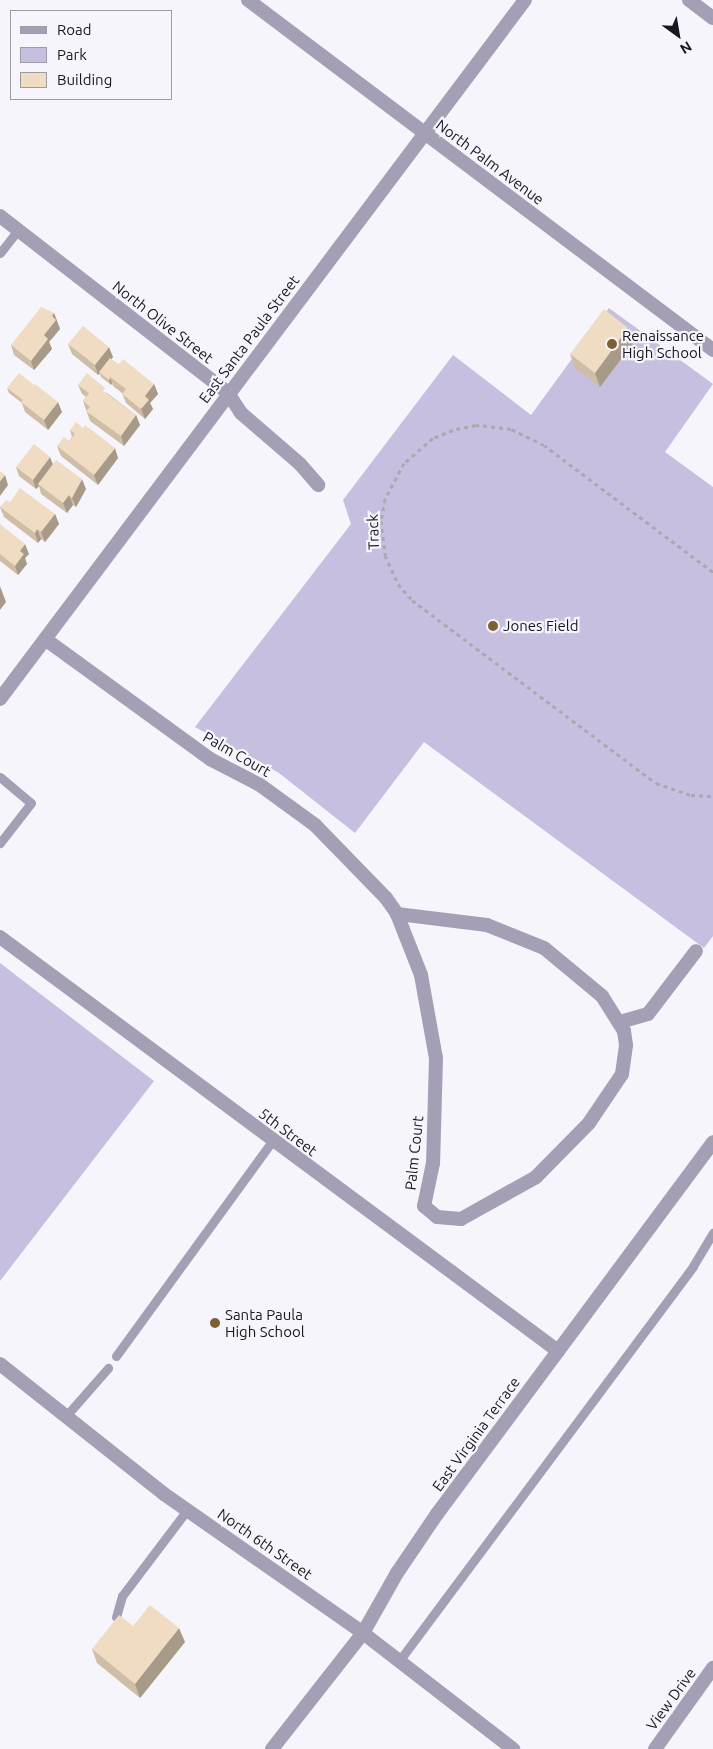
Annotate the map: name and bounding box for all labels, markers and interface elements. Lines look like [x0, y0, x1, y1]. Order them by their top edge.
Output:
legend [10, 10, 172, 100]
north arrow [653, 10, 703, 60]
text: Road [57, 21, 92, 38]
text: N [677, 38, 695, 57]
text: Park [57, 46, 87, 63]
text: Building [57, 71, 112, 88]
street label: North Palm Avenue [432, 116, 548, 208]
street label: East Santa Paula Street [195, 272, 303, 406]
street label: North Olive Street [109, 277, 217, 367]
place label: Renaissance High School [622, 326, 704, 361]
marker: Renaissance High School [606, 338, 618, 350]
street label: Track [363, 514, 383, 550]
place label: Jones Field [503, 617, 578, 635]
marker: Jones Field [487, 620, 499, 632]
street label: Palm Court [200, 727, 274, 781]
street label: 5th Street [255, 1104, 321, 1160]
street label: Palm Court [401, 1115, 427, 1191]
place label: Santa Paula High School [225, 1305, 305, 1340]
marker: Santa Paula High School [209, 1317, 221, 1329]
street label: East Virginia Terrace [428, 1373, 524, 1495]
street label: North 6th Street [214, 1505, 316, 1583]
street label: View Drive [642, 1664, 700, 1734]

